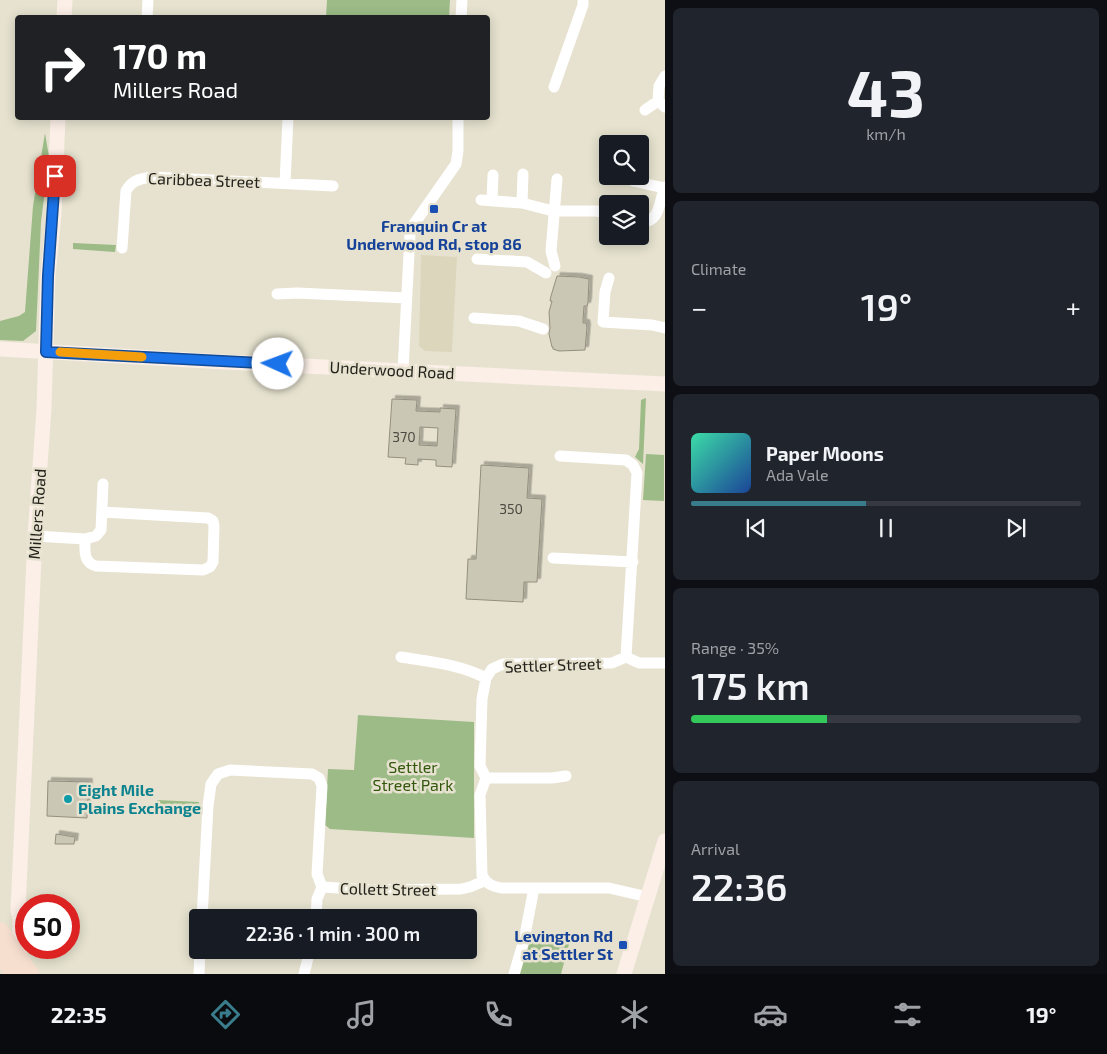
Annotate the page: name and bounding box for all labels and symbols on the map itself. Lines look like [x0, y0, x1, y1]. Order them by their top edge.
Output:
pin [34, 155, 76, 197]
street label: Caribbea Street [148, 168, 260, 191]
marker: Franquin Cr at Underwood Rd, stop 86 [428, 203, 440, 215]
place label: Franquin Cr at Underwood Rd, stop 86 [346, 216, 522, 253]
position arrow [251, 337, 303, 389]
street label: Underwood Road [329, 357, 455, 382]
house number: 370 [392, 428, 416, 445]
street label: Millers Road [24, 468, 49, 560]
house number: 350 [499, 500, 523, 517]
street label: Settler Street [504, 653, 602, 676]
park label: Settler Street Park [373, 757, 453, 794]
place label: Eight Mile Plains Exchange [78, 780, 201, 817]
marker: Eight Mile Plains Exchange [62, 793, 74, 805]
street label: Collett Street [340, 878, 436, 899]
speed limit sign: 50 [15, 894, 80, 959]
place label: Levington Rd at Settler St [514, 926, 613, 963]
marker: Levington Rd at Settler St [617, 939, 629, 951]

